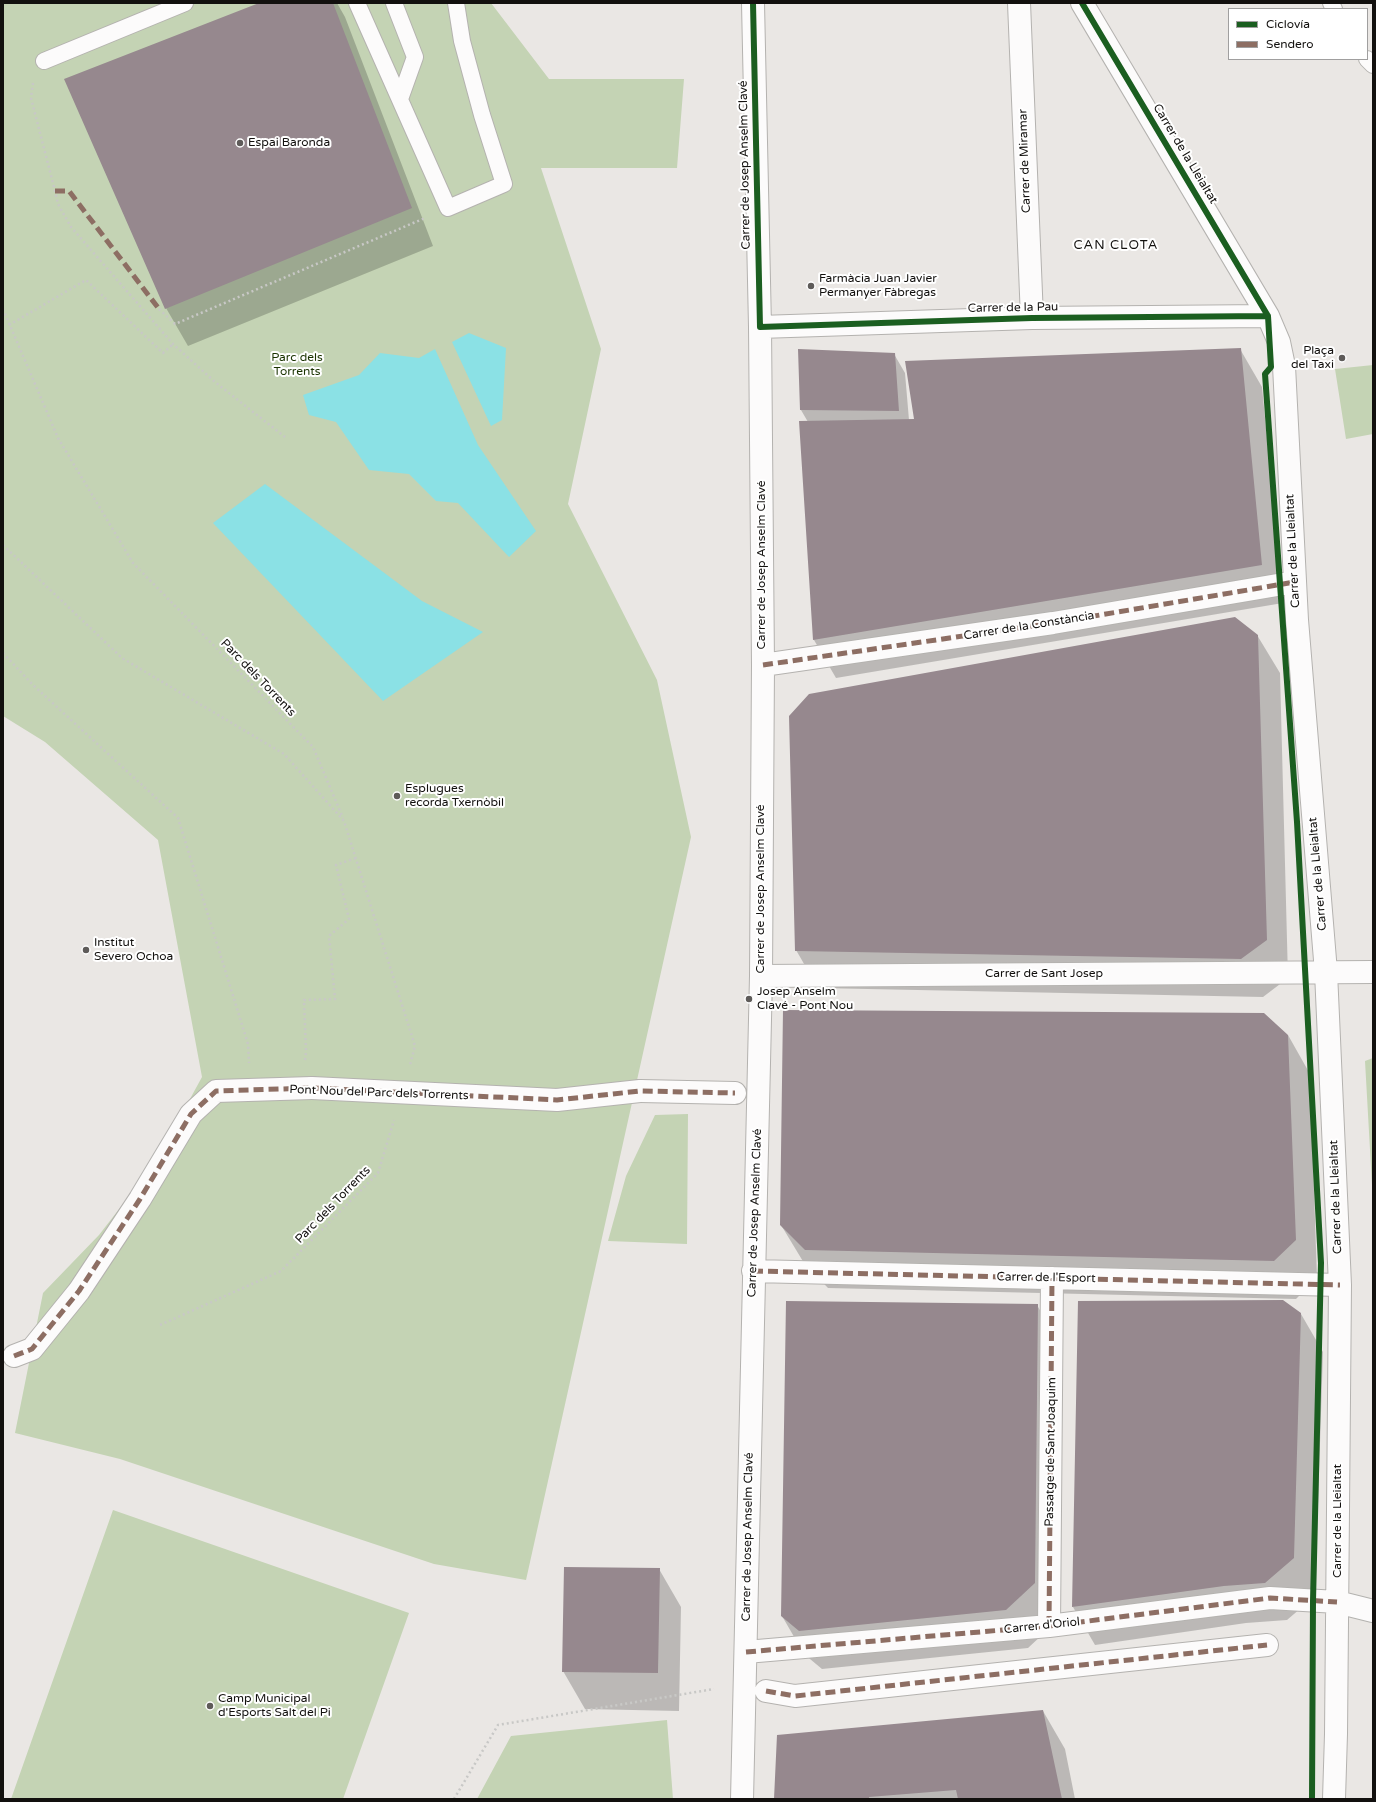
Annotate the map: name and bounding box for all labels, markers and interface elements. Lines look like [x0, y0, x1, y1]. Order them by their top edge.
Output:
legend [1228, 8, 1368, 60]
text: Ciclovía [1266, 17, 1310, 31]
text: Sendero [1266, 37, 1314, 51]
street label: Carrer de Josep Anselm Clavé [736, 80, 754, 250]
street label: Carrer de la Lleialtat [1149, 101, 1221, 207]
street label: Carrer de Miramar [1016, 109, 1034, 213]
place label: Espai Baronda [248, 136, 330, 150]
marker: Espai Baronda [235, 138, 245, 148]
district label: CAN CLOTA [1073, 238, 1159, 254]
place label: Farmàcia Juan Javier Permanyer Fàbregas [819, 272, 937, 300]
marker: Farmàcia Juan Javier Permanyer Fàbregas [806, 281, 816, 291]
street label: Carrer de la Pau [968, 300, 1058, 316]
place label: Plaça del Taxi [1291, 344, 1334, 372]
park label: Parc dels Torrents [271, 351, 323, 379]
marker: Plaça del Taxi [1337, 353, 1347, 363]
street label: Carrer de Josep Anselm Clavé [755, 480, 769, 650]
street label: Carrer de la Lleialtat [1283, 494, 1303, 608]
street label: Carrer de la Constància [963, 609, 1095, 643]
street label: Parc dels Torrents [217, 636, 299, 720]
place label: Esplugues recorda Txernòbil [405, 782, 504, 810]
marker: Esplugues recorda Txernòbil [392, 791, 402, 801]
street label: Carrer de Josep Anselm Clavé [754, 804, 768, 974]
street label: Carrer de la Lleialtat [1306, 817, 1330, 931]
place label: Institut Severo Ochoa [94, 936, 173, 964]
marker: Institut Severo Ochoa [81, 945, 91, 955]
street label: Carrer de Sant Josep [985, 967, 1103, 981]
place label: Josep Anselm Clavé - Pont Nou [757, 985, 853, 1013]
marker: Josep Anselm Clavé - Pont Nou [744, 994, 754, 1004]
street label: Pont Nou del Parc dels Torrents [289, 1083, 469, 1103]
street label: Carrer de Josep Anselm Clavé [745, 1128, 765, 1298]
street label: Carrer de la Lleialtat [1327, 1140, 1345, 1254]
street label: Parc dels Torrents [292, 1163, 374, 1247]
street label: Carrer de l'Esport [996, 1270, 1096, 1286]
street label: Passatge de Sant Joaquim [1042, 1377, 1060, 1527]
street label: Carrer de Josep Anselm Clavé [739, 1452, 757, 1622]
street label: Carrer de la Lleialtat [1331, 1464, 1345, 1578]
street label: Carrer d'Oriol [1003, 1615, 1081, 1637]
place label: Camp Municipal d'Esports Salt del Pi [218, 1692, 331, 1720]
marker: Camp Municipal d'Esports Salt del Pi [205, 1701, 215, 1711]

